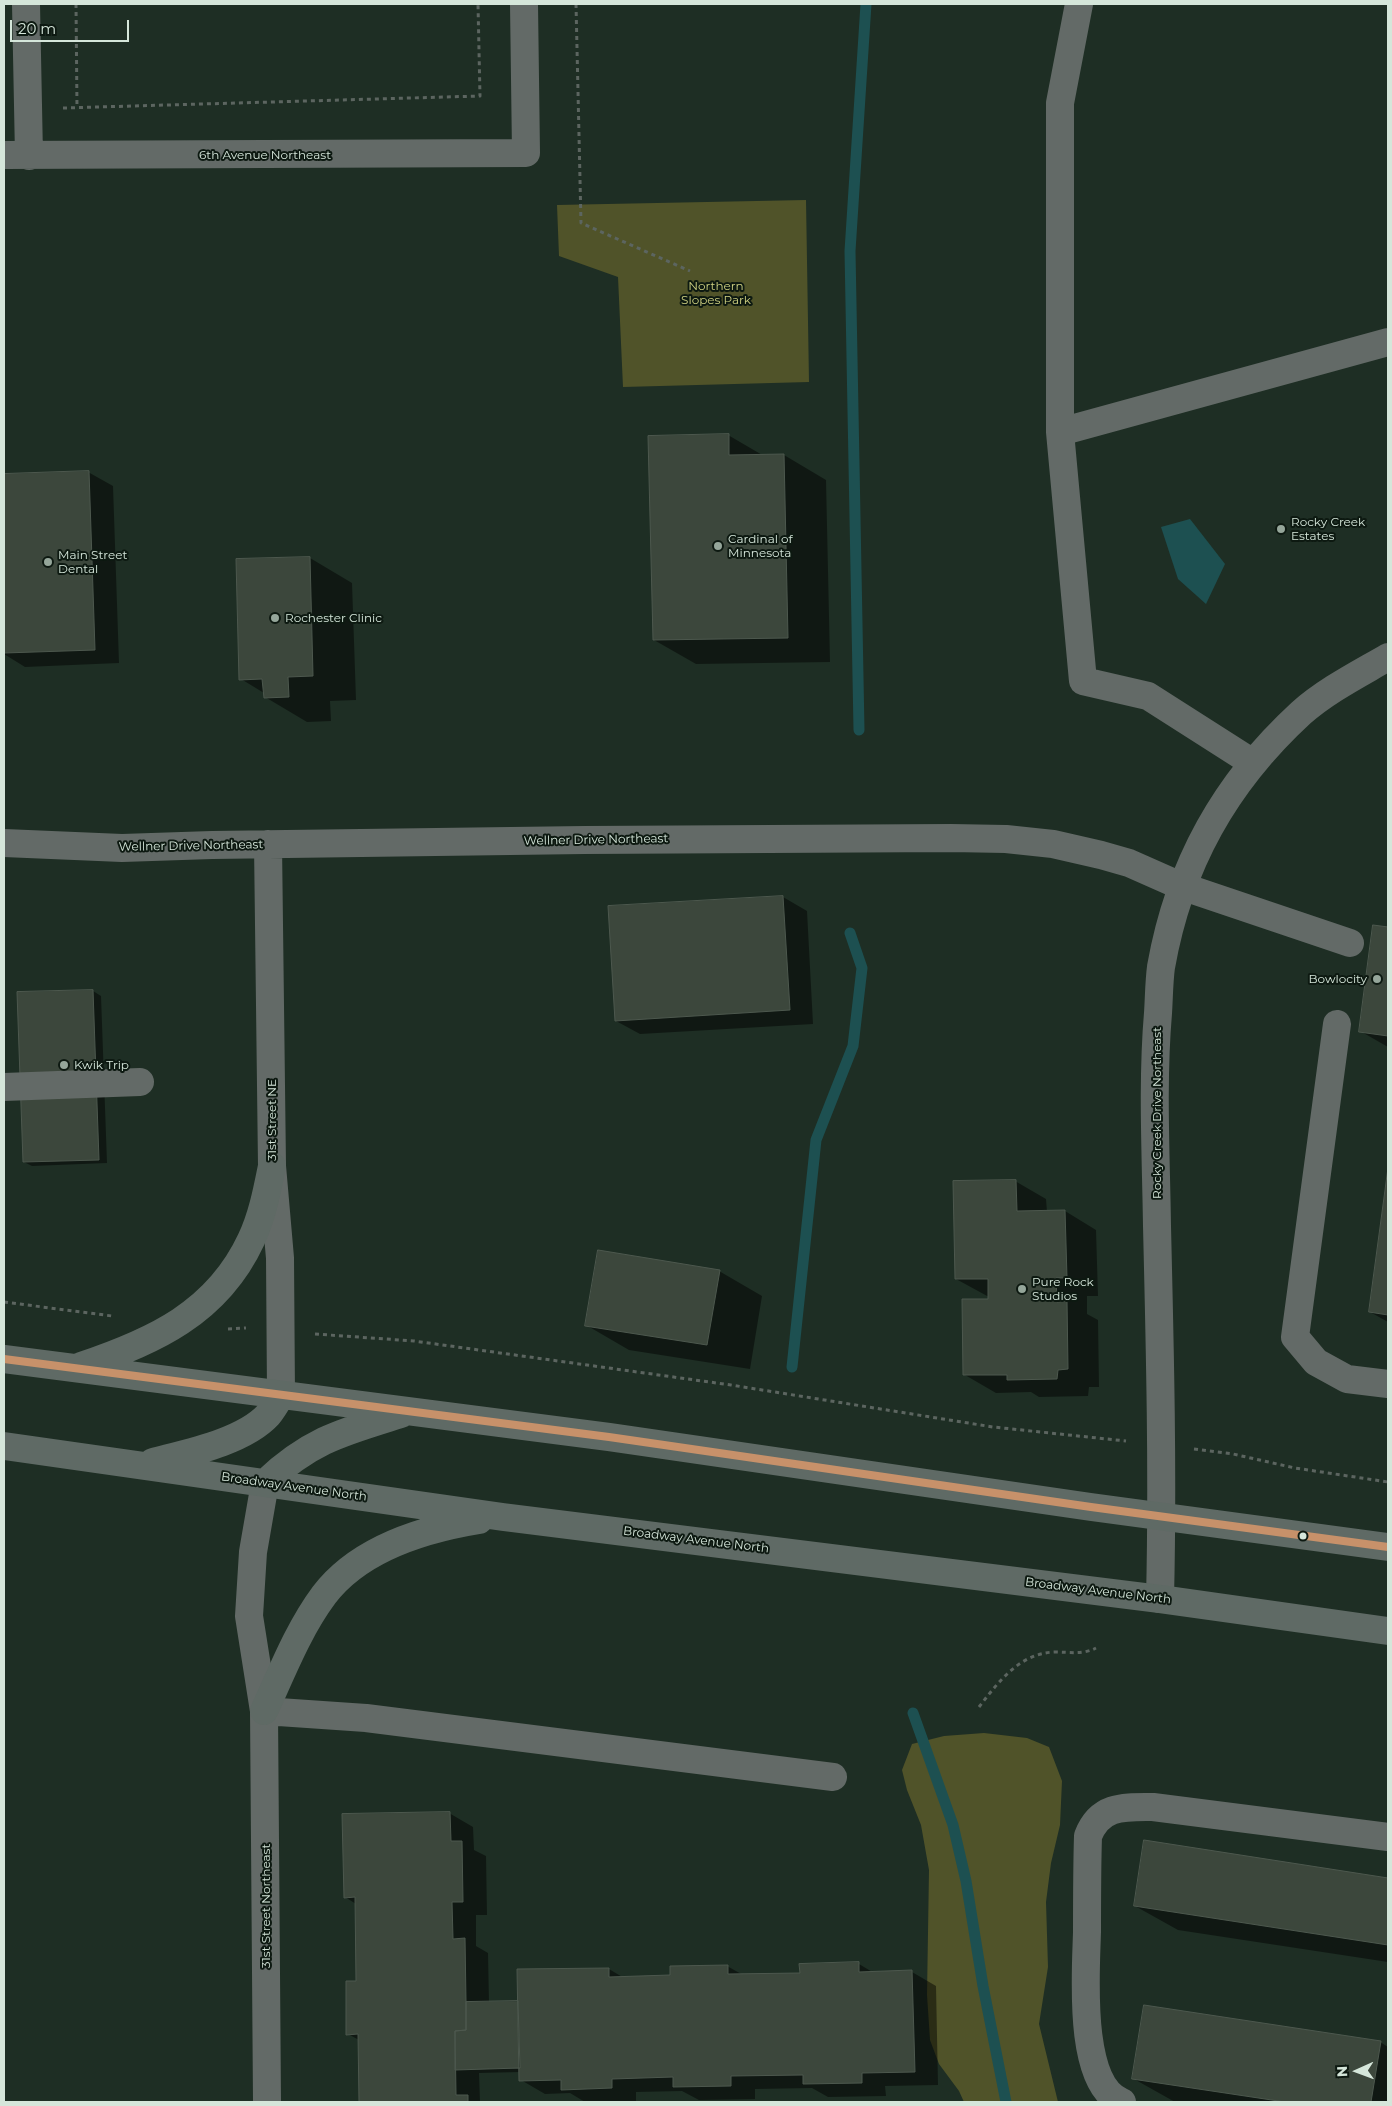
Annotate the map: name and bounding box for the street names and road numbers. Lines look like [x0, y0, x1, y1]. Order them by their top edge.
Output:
street label: 6th Avenue Northeast [199, 148, 331, 162]
street label: Wellner Drive Northeast [524, 832, 668, 848]
street label: Wellner Drive Northeast [119, 838, 263, 854]
street label: Rocky Creek Drive Northeast [1150, 1027, 1164, 1199]
street label: 31st Street NE [265, 1079, 279, 1161]
street label: Broadway Avenue North [220, 1470, 368, 1504]
street label: Broadway Avenue North [622, 1524, 770, 1556]
street label: Broadway Avenue North [1024, 1575, 1172, 1607]
street label: 31st Street Northeast [259, 1844, 273, 1968]

